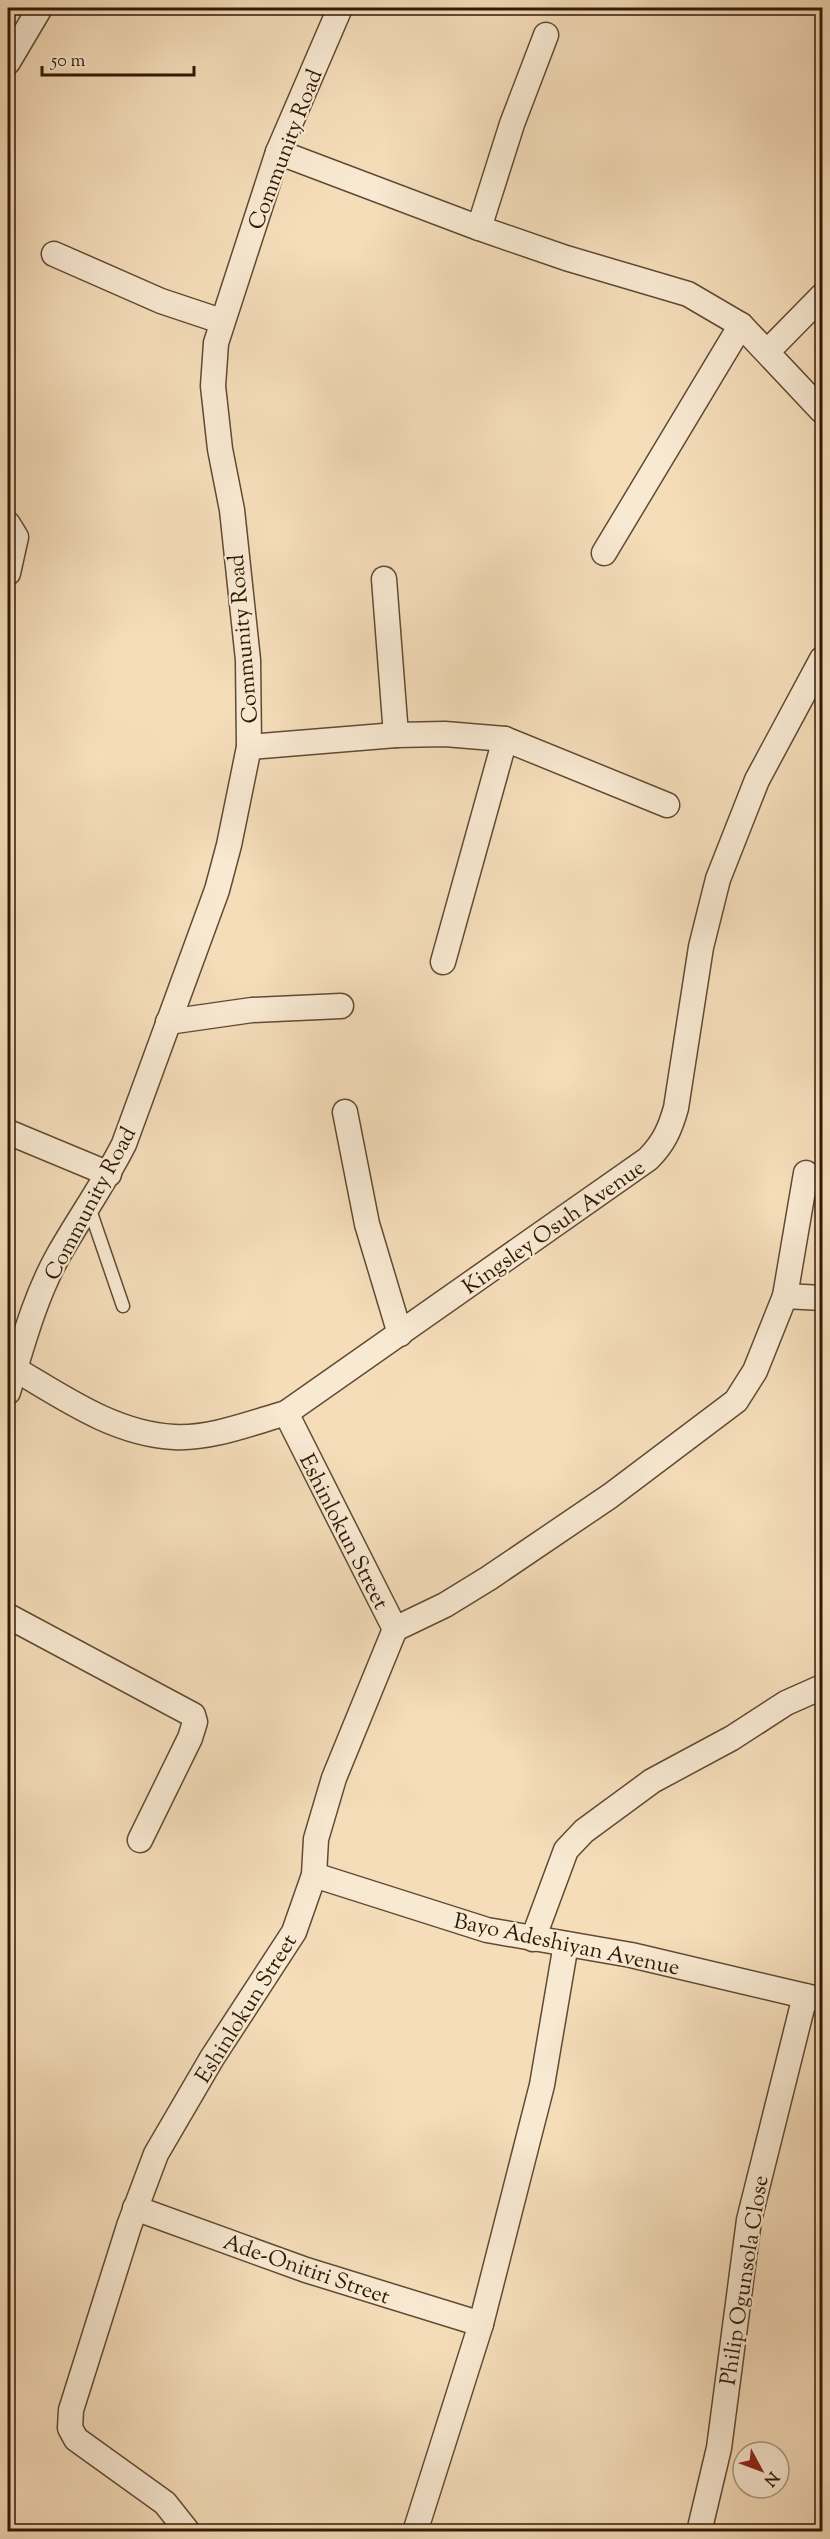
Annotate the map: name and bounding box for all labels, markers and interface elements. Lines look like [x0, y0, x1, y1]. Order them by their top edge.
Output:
scale bar [42, 39, 194, 77]
text: 50 m [50, 49, 86, 75]
street label: Community Road [241, 65, 332, 235]
street label: Community Road [222, 553, 268, 725]
street label: Community Road [38, 1122, 146, 1287]
street label: Kingsley Osuh Avenue [457, 1153, 653, 1304]
street label: Eshinlokun Street [289, 1449, 396, 1616]
street label: Bayo Adeshiyan Avenue [450, 1906, 682, 1986]
street label: Eshinlokun Street [189, 1928, 307, 2090]
street label: Philip Ogunsola Close [714, 2173, 778, 2388]
street label: Ade-Onitiri Street [218, 2227, 394, 2314]
north arrow [731, 2440, 791, 2500]
text: N [757, 2466, 783, 2491]

